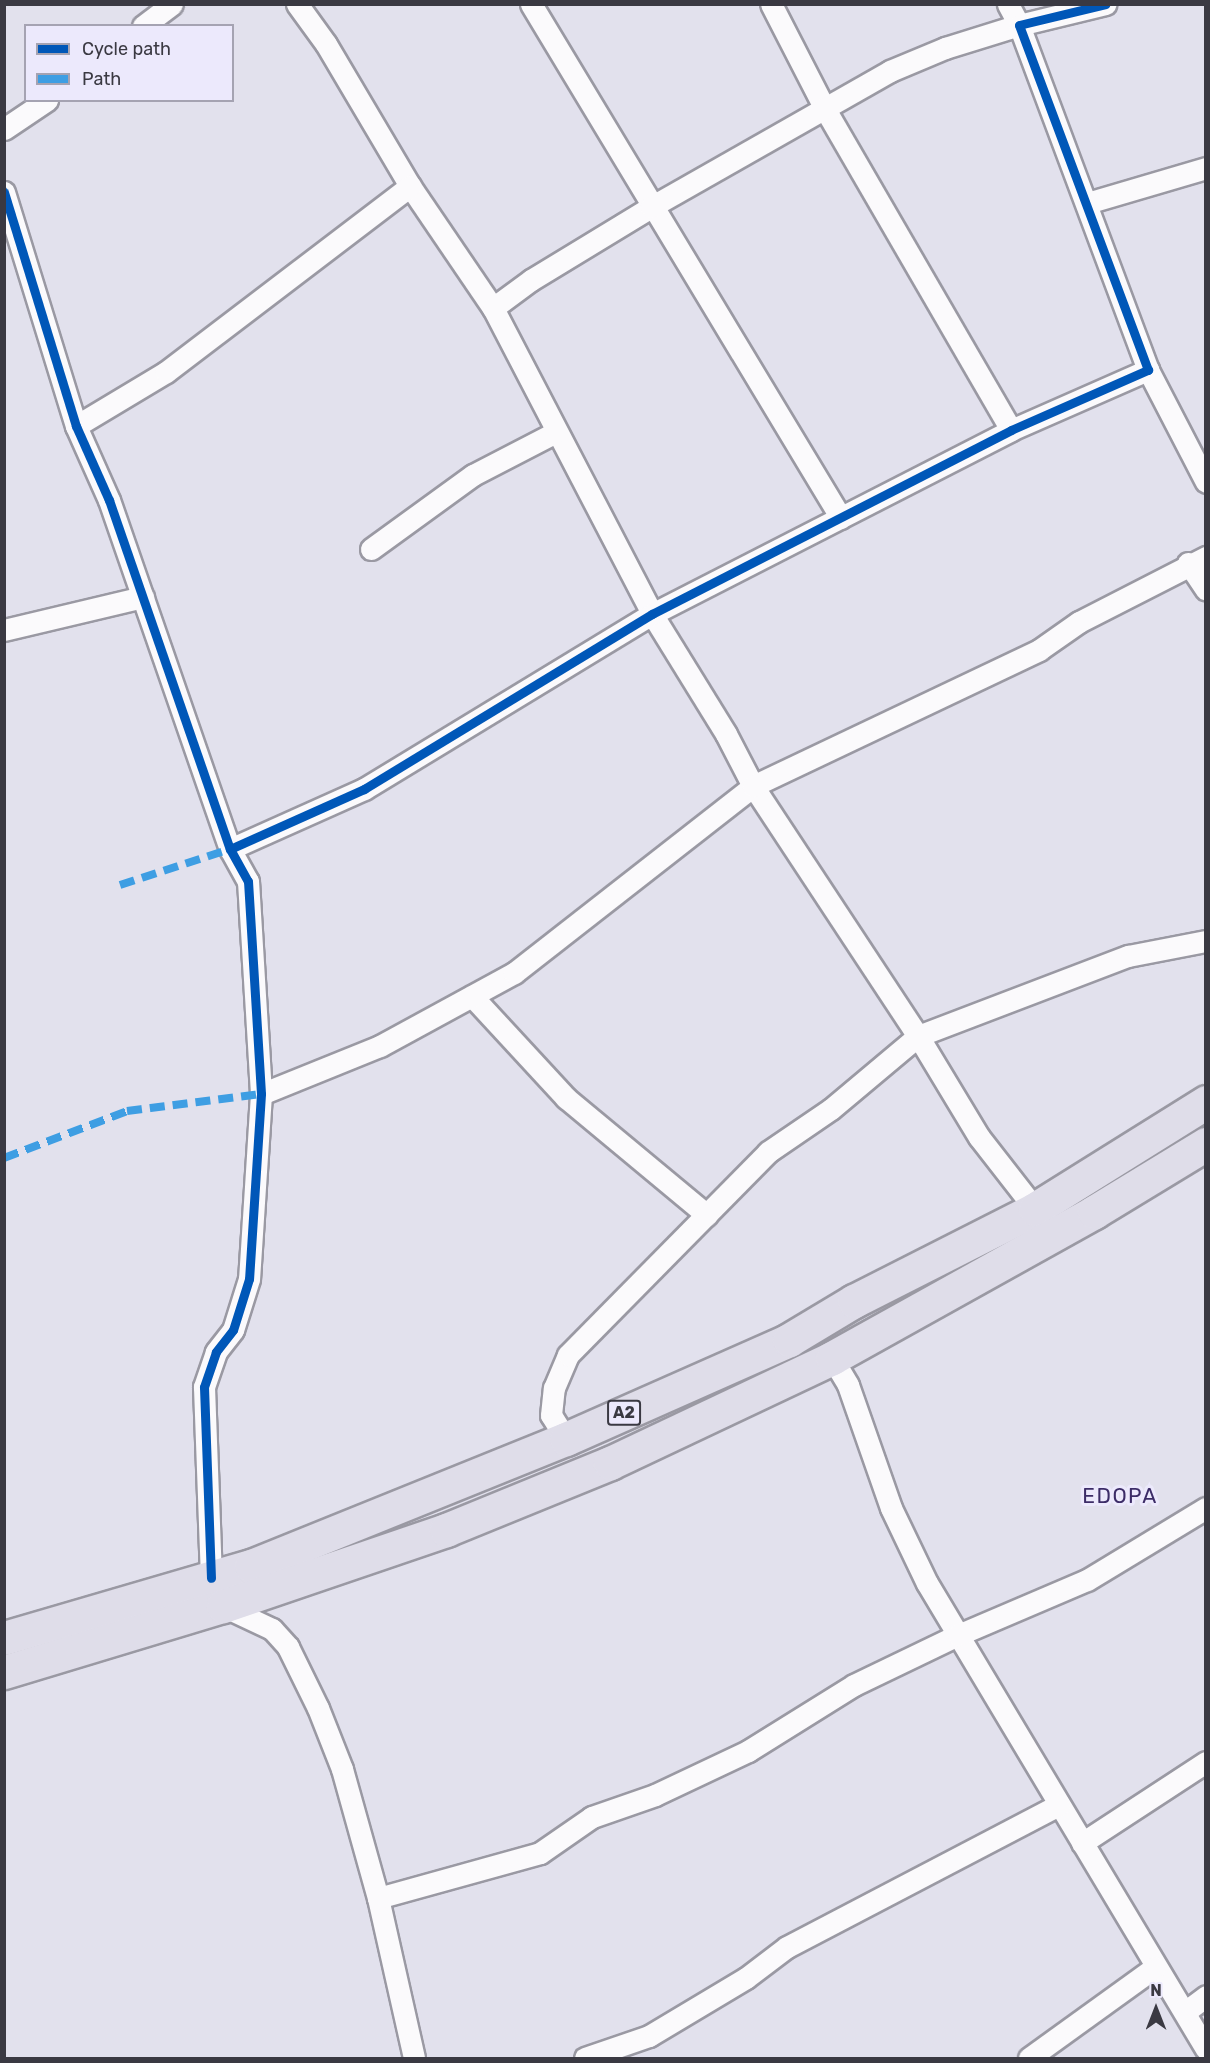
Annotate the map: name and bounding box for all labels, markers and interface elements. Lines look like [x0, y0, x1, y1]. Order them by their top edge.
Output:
legend [24, 24, 234, 102]
text: Cycle path [82, 38, 171, 60]
text: Path [82, 68, 121, 90]
road number: A2 [606, 1400, 642, 1426]
district label: EDOPA [1082, 1483, 1158, 1509]
north arrow [1126, 1979, 1186, 2039]
text: N [1150, 1981, 1162, 2000]

